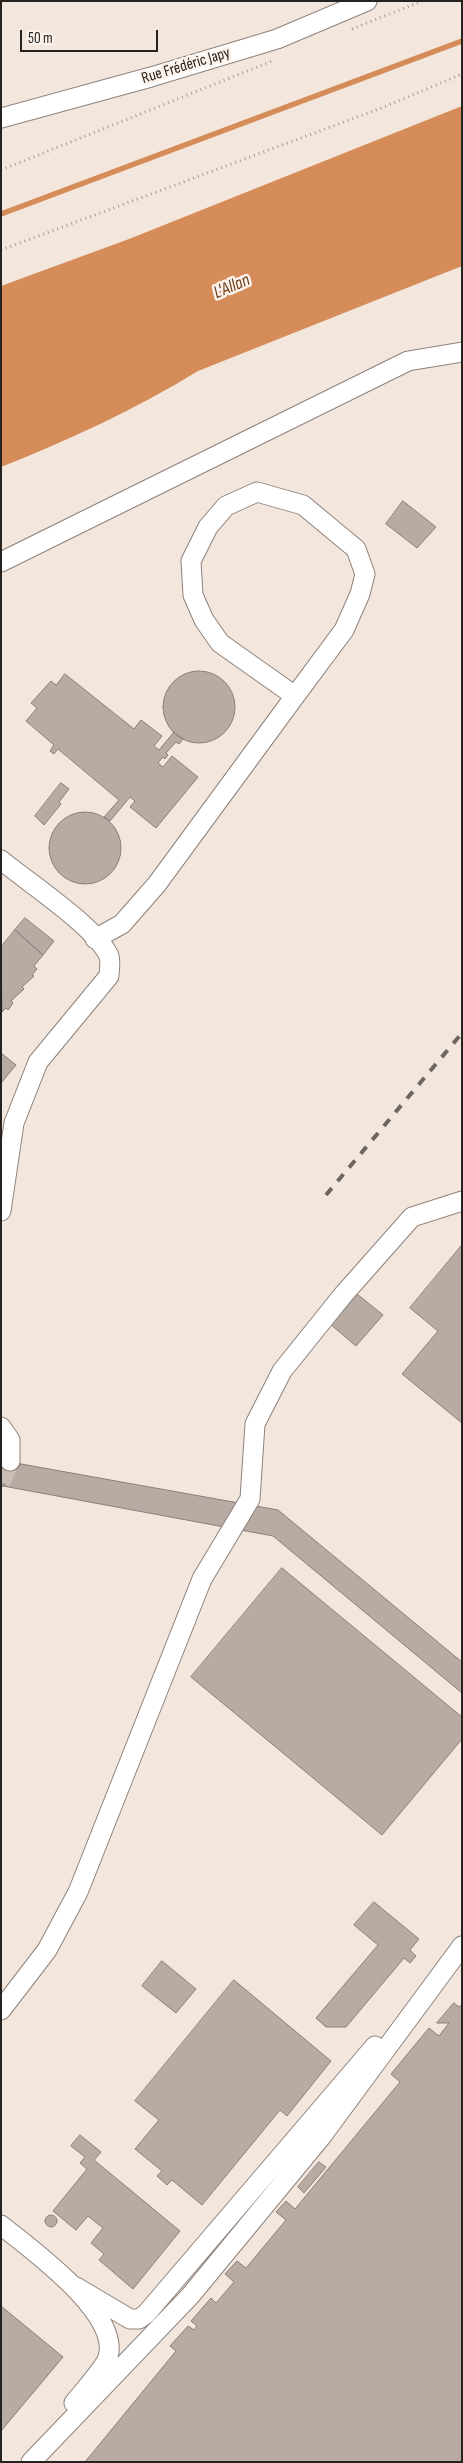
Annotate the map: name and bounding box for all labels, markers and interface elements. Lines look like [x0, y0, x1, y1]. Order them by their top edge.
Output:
scale bar [22, 20, 160, 52]
text: 50 m [28, 29, 53, 48]
street label: Rue Frédéric Japy [139, 43, 233, 89]
water label: L'Allan [211, 270, 253, 304]

